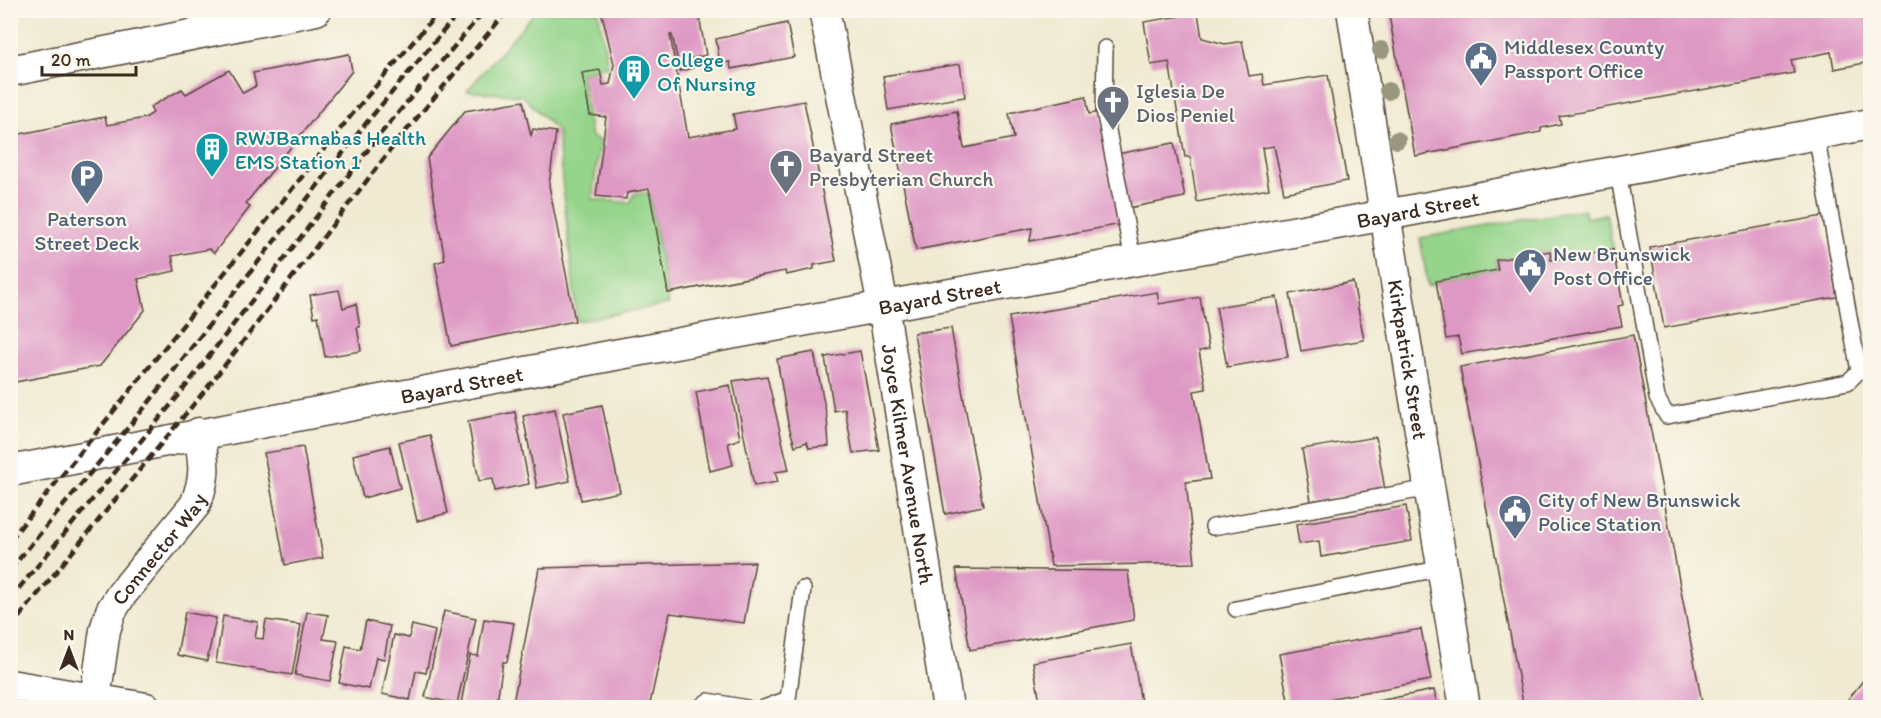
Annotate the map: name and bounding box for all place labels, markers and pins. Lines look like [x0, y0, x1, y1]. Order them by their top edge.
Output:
place label: Middlesex County Passport Office [1504, 34, 1664, 83]
public building icon: Middlesex County Passport Office [1463, 40, 1499, 87]
place label: College Of Nursing [657, 47, 756, 96]
building icon: College Of Nursing [616, 53, 652, 100]
place label: Iglesia De Dios Peniel [1136, 78, 1235, 127]
church icon: Iglesia De Dios Peniel [1095, 84, 1131, 131]
place label: RWJBarnabas Health EMS Station 1 [235, 125, 427, 174]
building icon: RWJBarnabas Health EMS Station 1 [194, 131, 230, 178]
place label: Bayard Street Presbyterian Church [809, 142, 993, 191]
church icon: Bayard Street Presbyterian Church [768, 148, 804, 195]
parking icon: Paterson Street Deck [69, 158, 105, 205]
place label: Paterson Street Deck [35, 206, 140, 255]
place label: New Brunswick Post Office [1553, 241, 1691, 290]
public building icon: New Brunswick Post Office [1512, 247, 1548, 294]
place label: City of New Brunswick Police Station [1538, 487, 1741, 536]
public building icon: City of New Brunswick Police Station [1497, 493, 1533, 540]

